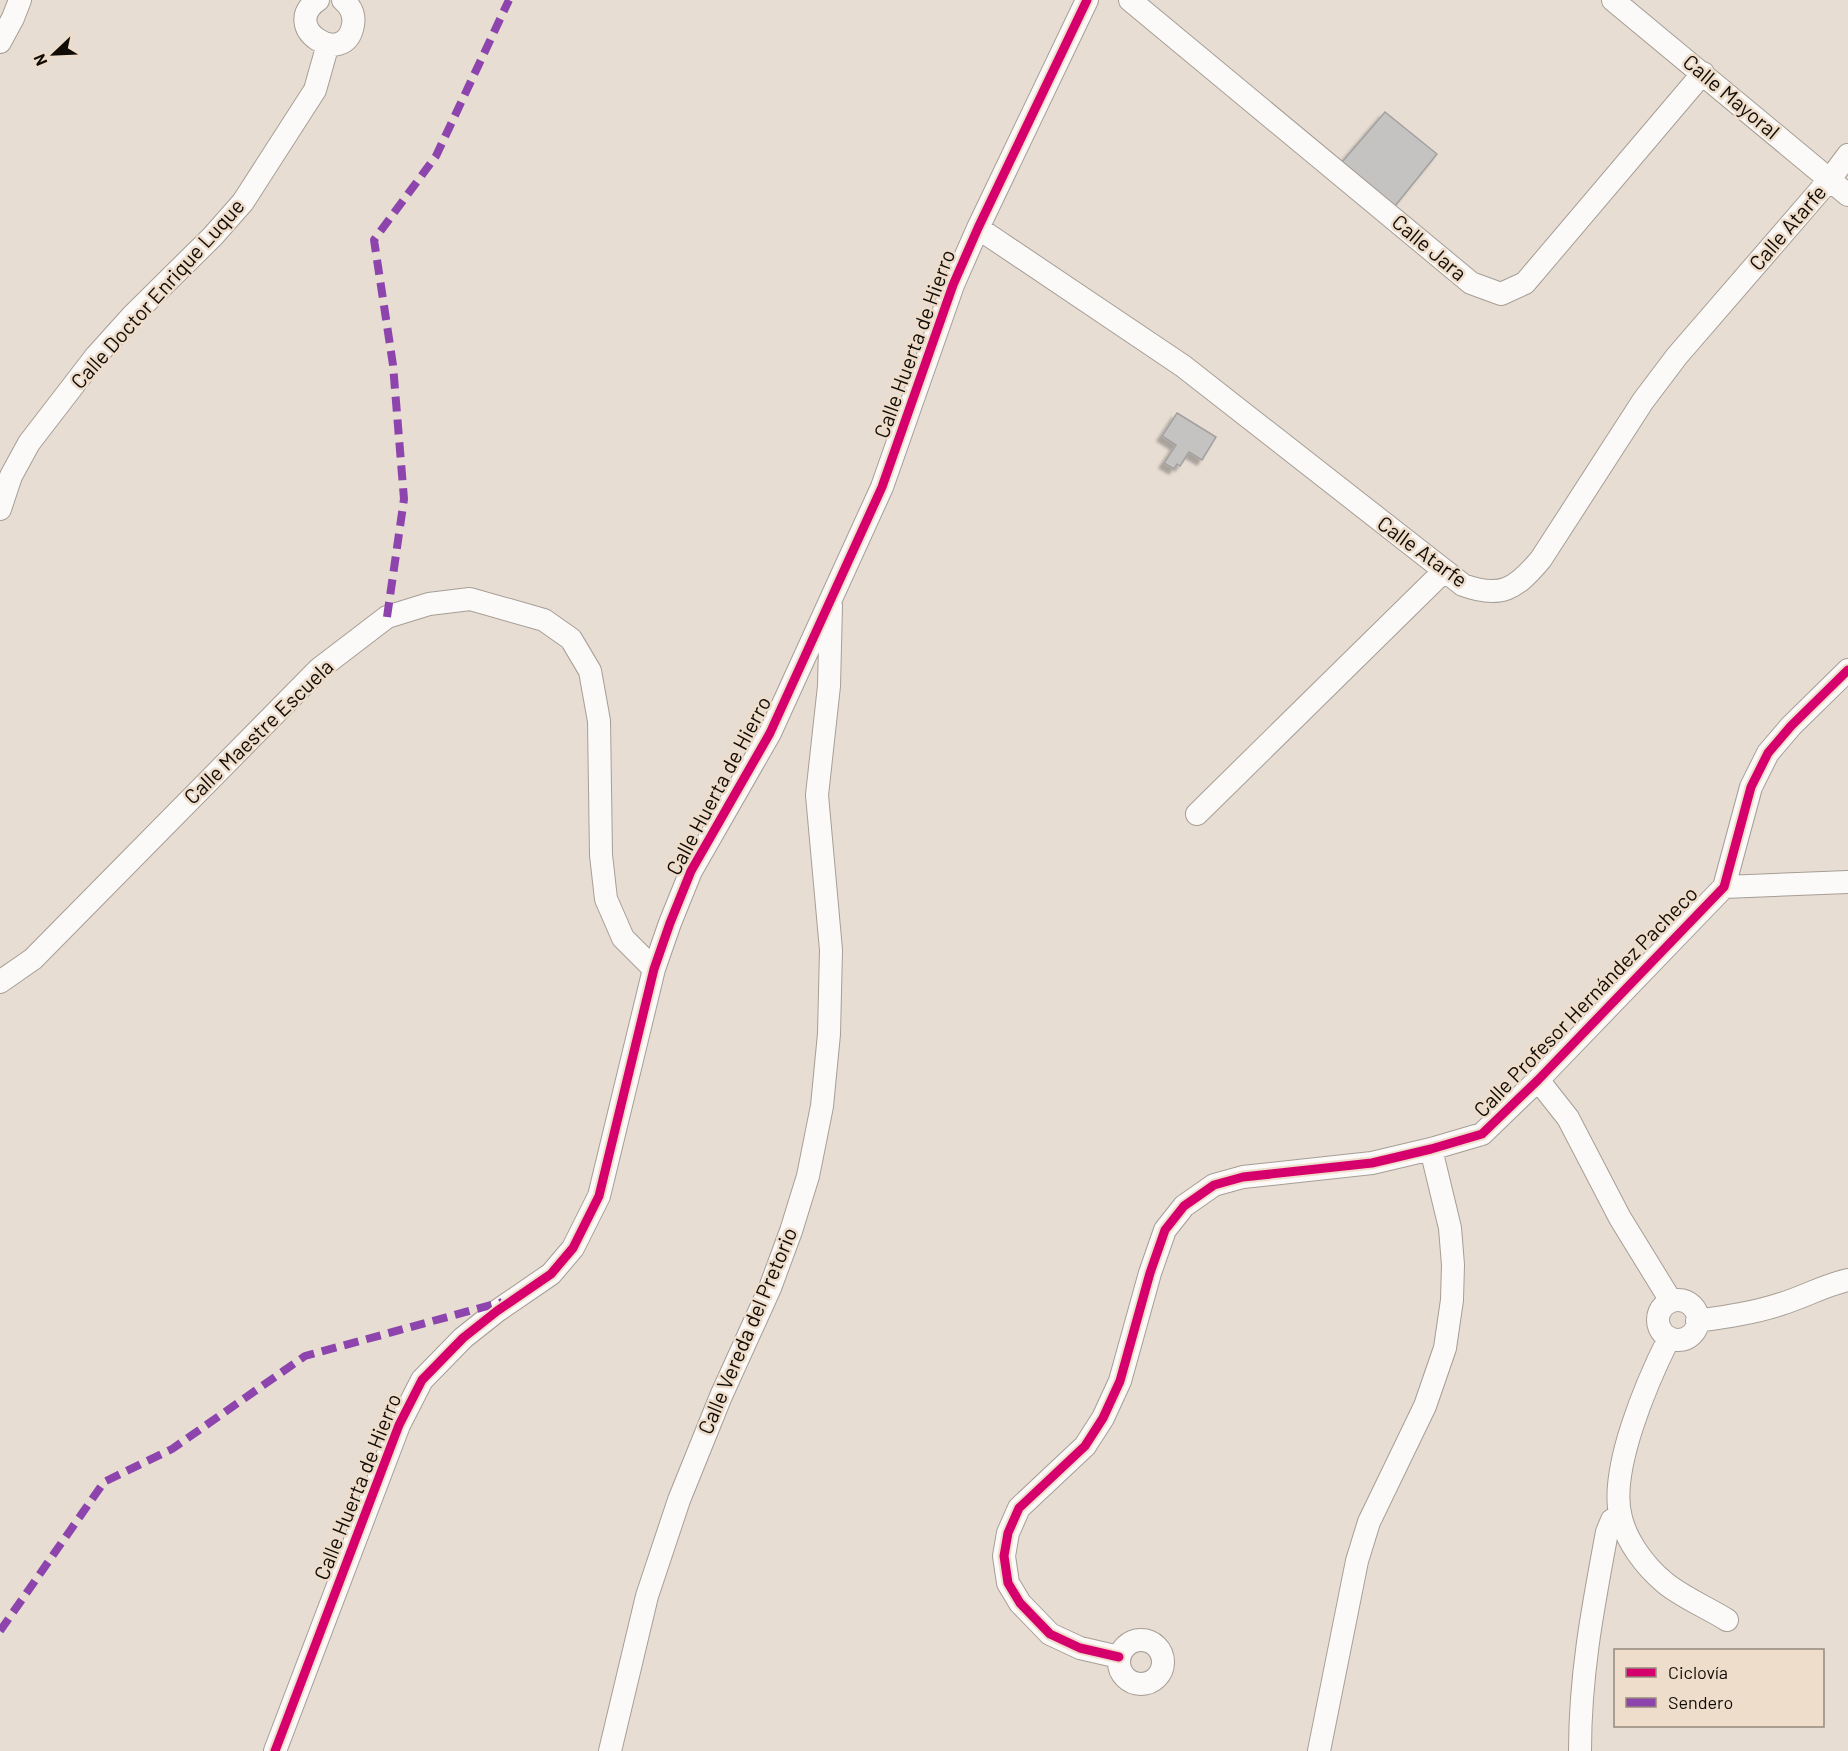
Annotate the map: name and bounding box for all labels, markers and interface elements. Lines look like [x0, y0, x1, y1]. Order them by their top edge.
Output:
north arrow [24, 24, 84, 84]
street label: Calle Mayoral [1679, 48, 1785, 143]
text: N [29, 51, 51, 69]
street label: Calle Atarfe [1743, 179, 1831, 275]
street label: Calle Doctor Enrique Luque [65, 193, 249, 393]
street label: Calle Jara [1388, 208, 1472, 285]
street label: Calle Huerta de Hierro [868, 246, 959, 441]
street label: Calle Atarfe [1373, 510, 1473, 592]
street label: Calle Maestre Escuela [178, 653, 338, 809]
street label: Calle Huerta de Hierro [660, 692, 775, 879]
street label: Calle Profesor Hernández Pacheco [1468, 880, 1702, 1122]
street label: Calle Vereda del Pretorio [692, 1223, 801, 1437]
street label: Calle Huerta de Hierro [308, 1390, 405, 1583]
legend [1614, 1649, 1824, 1727]
text: Ciclovía [1668, 1661, 1728, 1683]
text: Sendero [1668, 1691, 1733, 1713]

